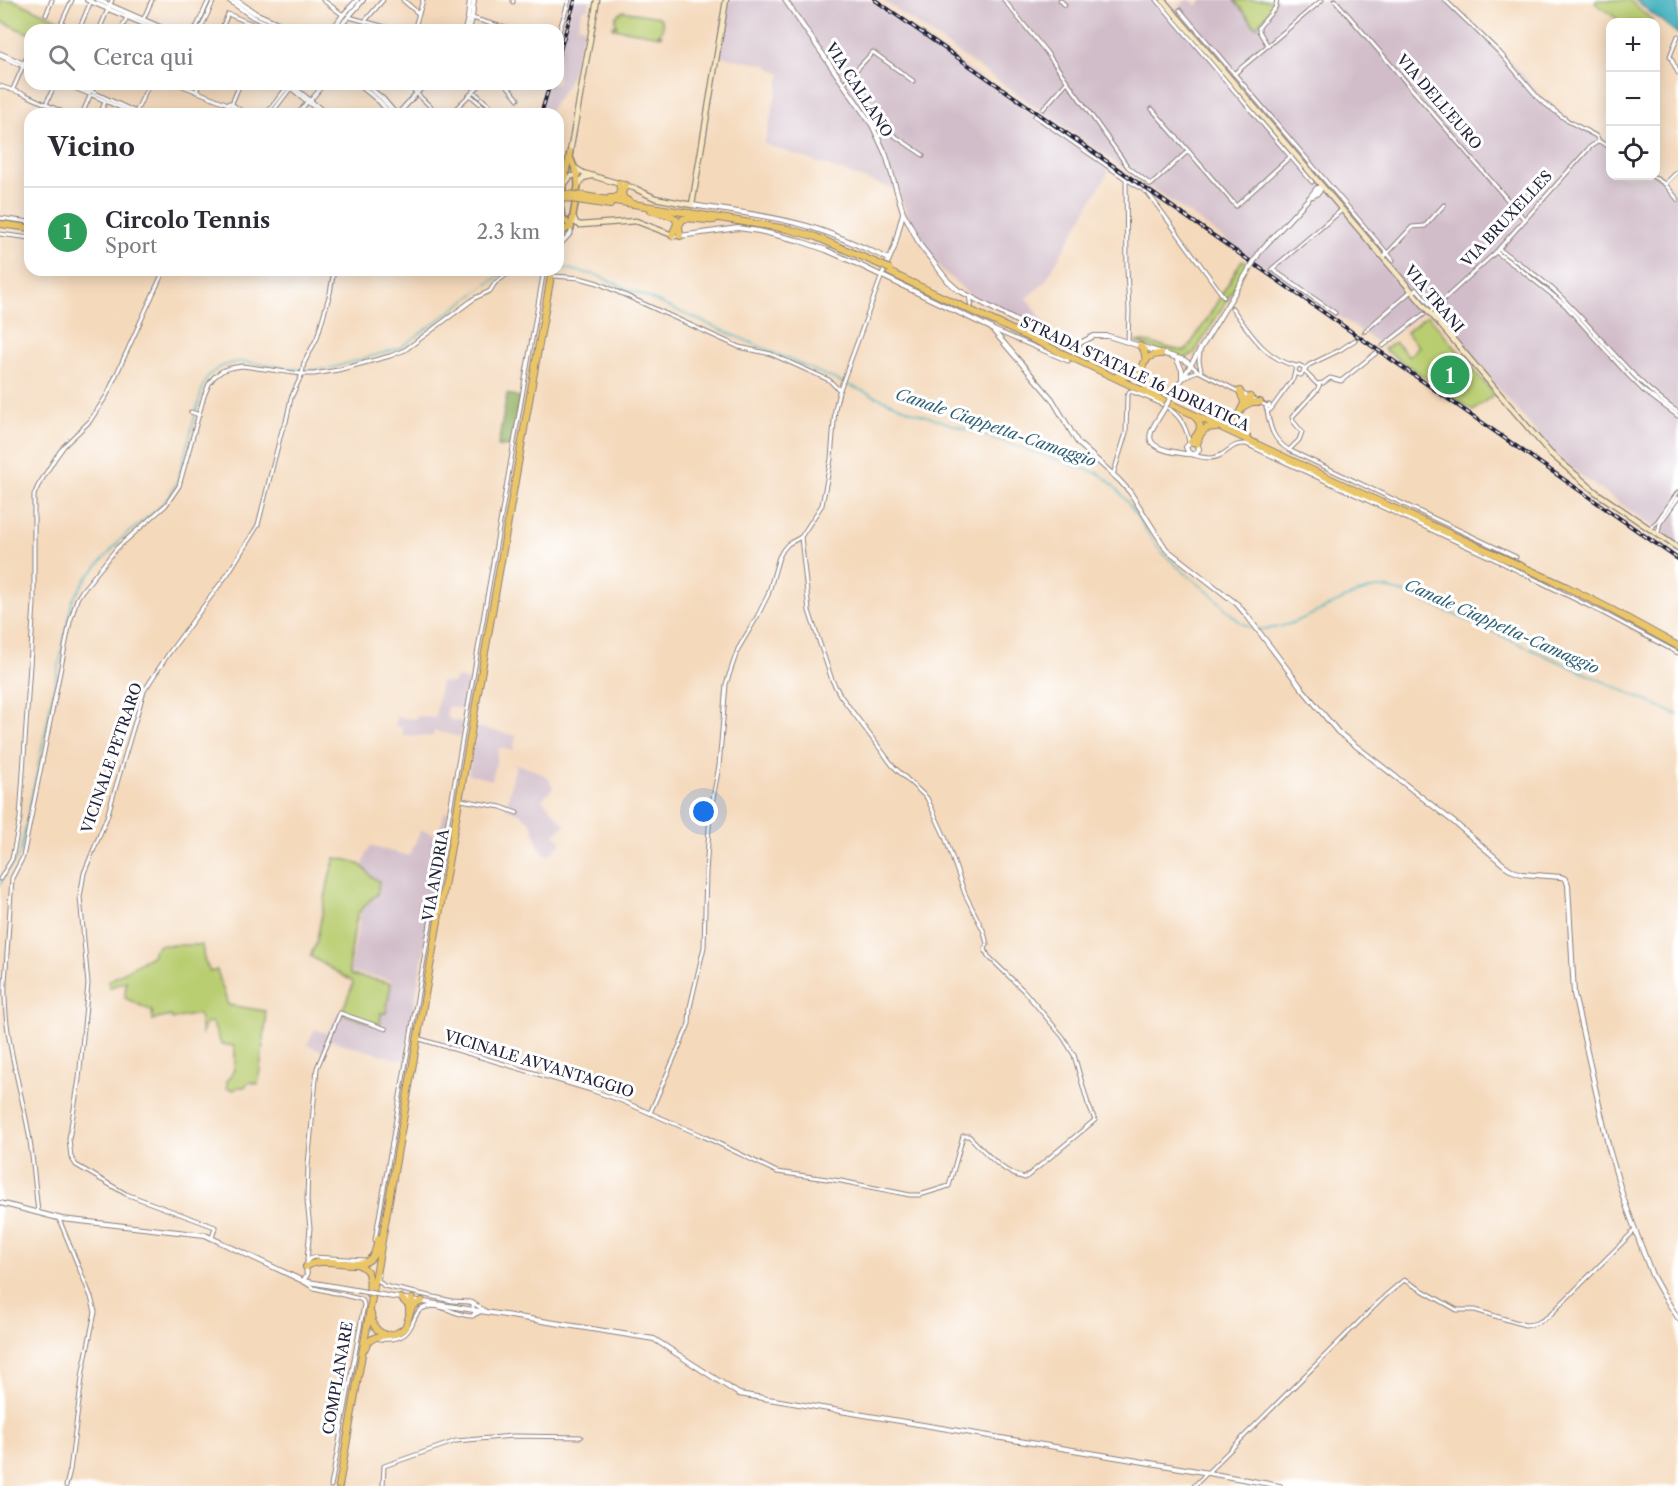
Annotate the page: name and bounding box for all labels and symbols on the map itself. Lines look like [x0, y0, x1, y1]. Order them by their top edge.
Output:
street label: VIA CALLANO [821, 38, 897, 141]
street label: VIA DELL'EURO [1392, 49, 1486, 153]
street label: VIA BRUXELLES [1456, 167, 1556, 272]
street label: VIA TRANI [1400, 260, 1468, 336]
street label: STRADA STATALE 16 ADRIATICA [1018, 312, 1254, 435]
pin: 1 [1430, 352, 1470, 398]
water label: Canale Ciappetta-Camaggio [893, 383, 1099, 471]
water label: Canale Ciappetta-Camaggio [1402, 574, 1602, 678]
street label: VICINALE PETRARO [77, 680, 146, 837]
your location [689, 797, 718, 826]
street label: VIA ANDRIA [418, 826, 453, 924]
street label: VICINALE AVVANTAGGIO [441, 1025, 636, 1101]
street label: COMPLANARE [318, 1320, 357, 1436]

